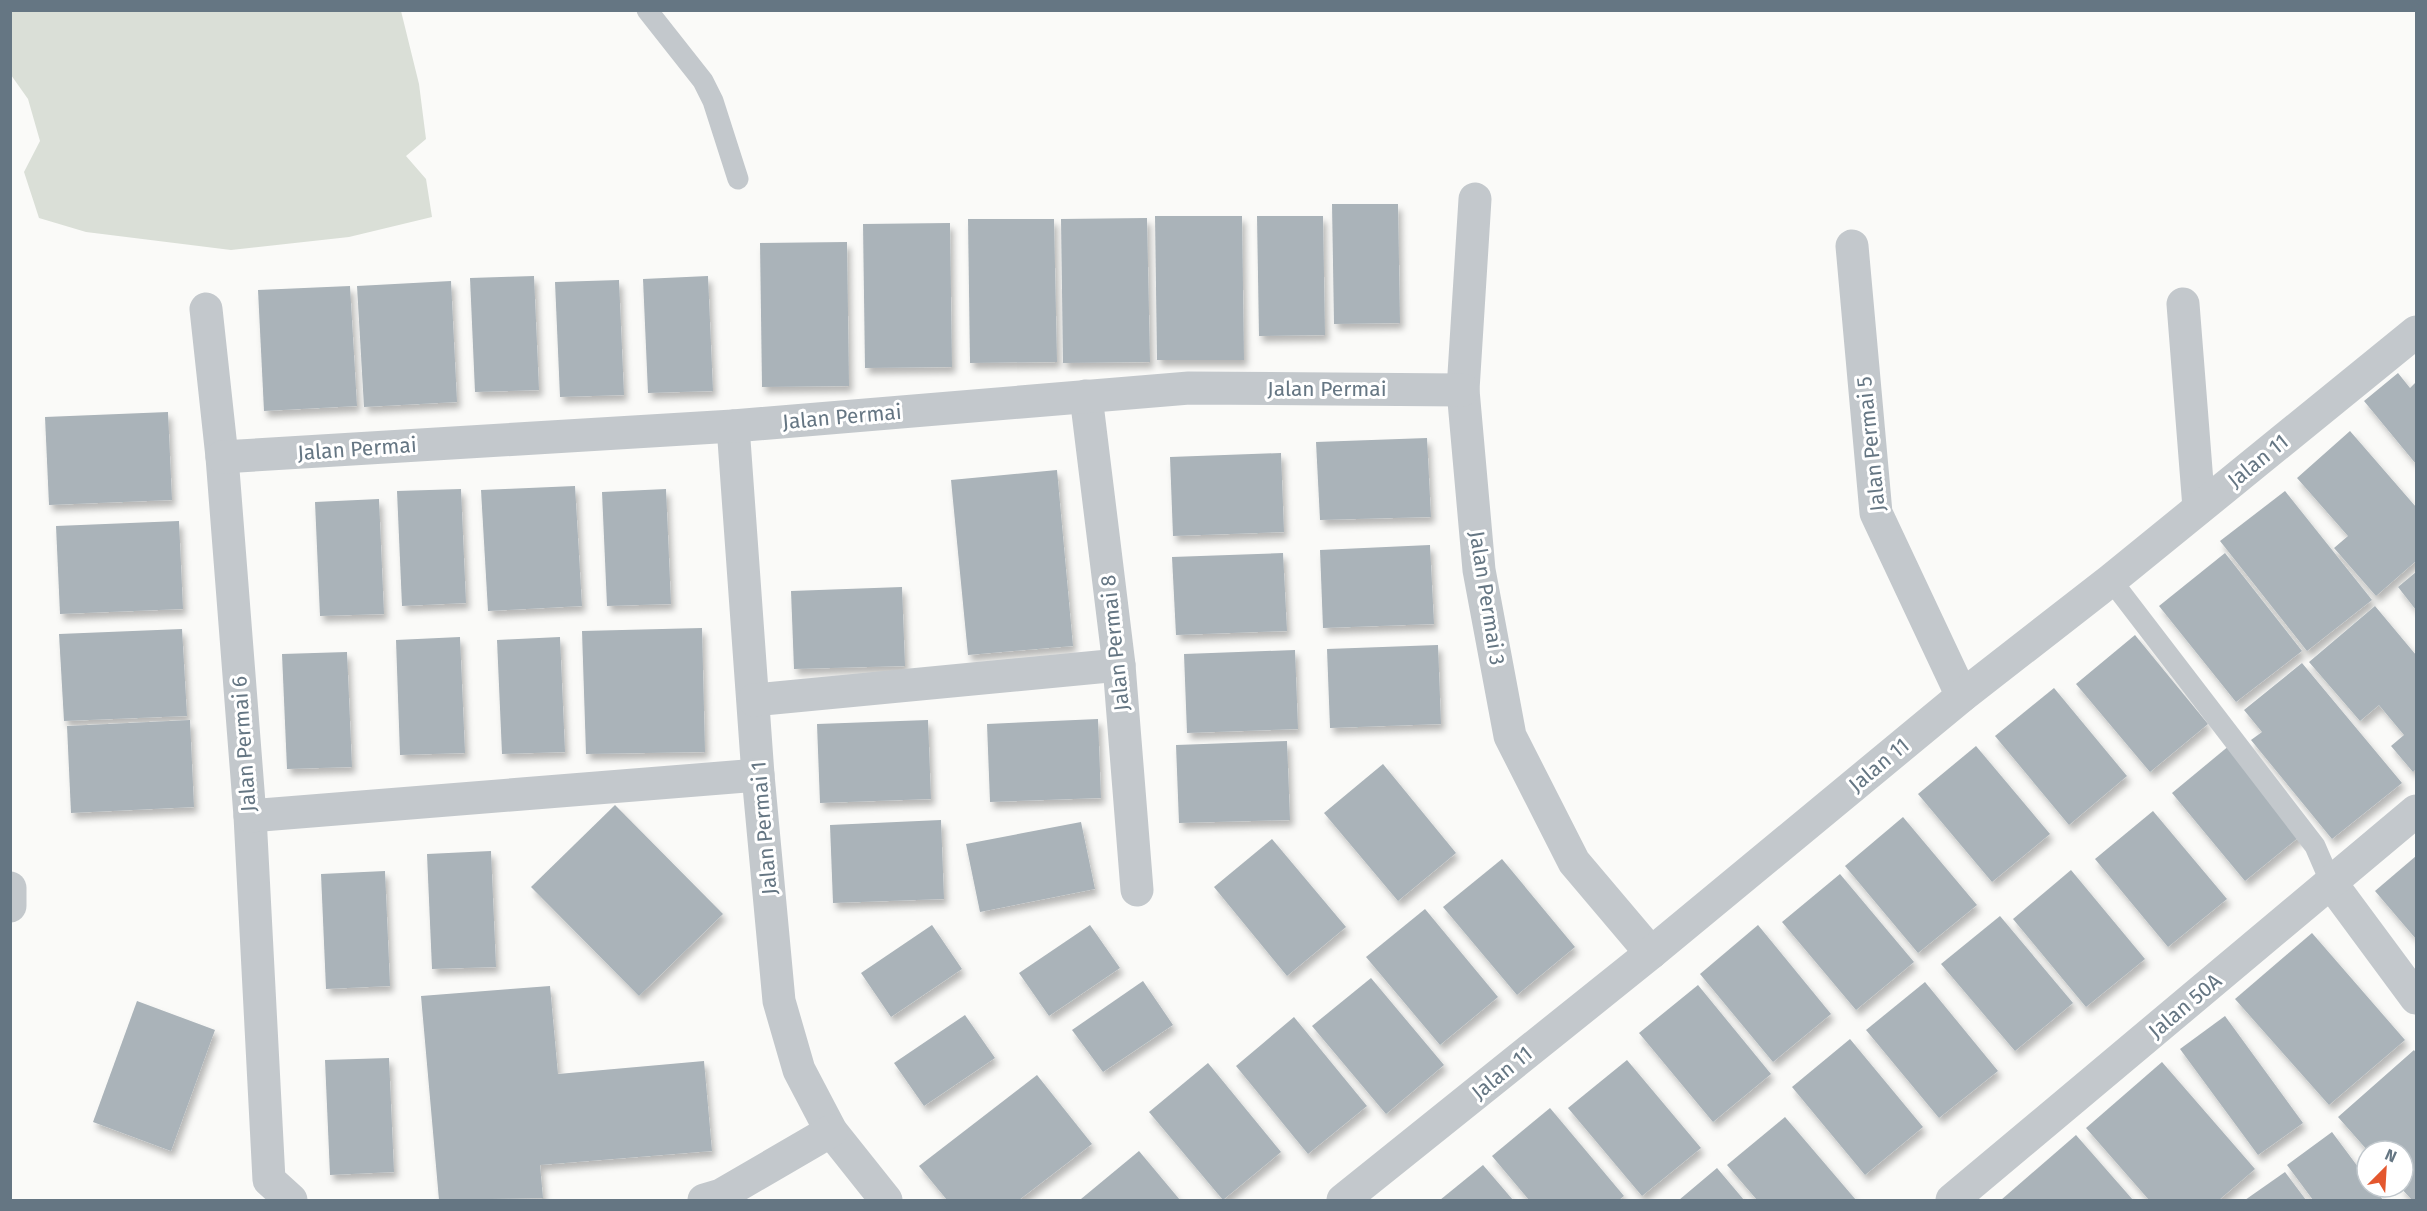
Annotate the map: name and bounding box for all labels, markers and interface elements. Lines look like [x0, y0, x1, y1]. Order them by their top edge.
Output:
street label: Jalan Permai 5 [1851, 375, 1891, 513]
street label: Jalan Permai [1267, 376, 1387, 402]
street label: Jalan Permai [781, 399, 903, 435]
street label: Jalan 11 [2222, 429, 2294, 493]
street label: Jalan Permai [297, 432, 417, 466]
street label: Jalan Permai 3 [1464, 529, 1510, 667]
street label: Jalan Permai 8 [1095, 574, 1135, 712]
street label: Jalan Permai 6 [226, 675, 262, 813]
street label: Jalan 11 [1844, 732, 1914, 798]
street label: Jalan Permai 1 [745, 760, 783, 896]
street label: Jalan 50A [2143, 968, 2227, 1044]
street label: Jalan 11 [1466, 1041, 1538, 1105]
north arrow [2355, 1139, 2415, 1199]
text: N [2382, 1145, 2400, 1167]

